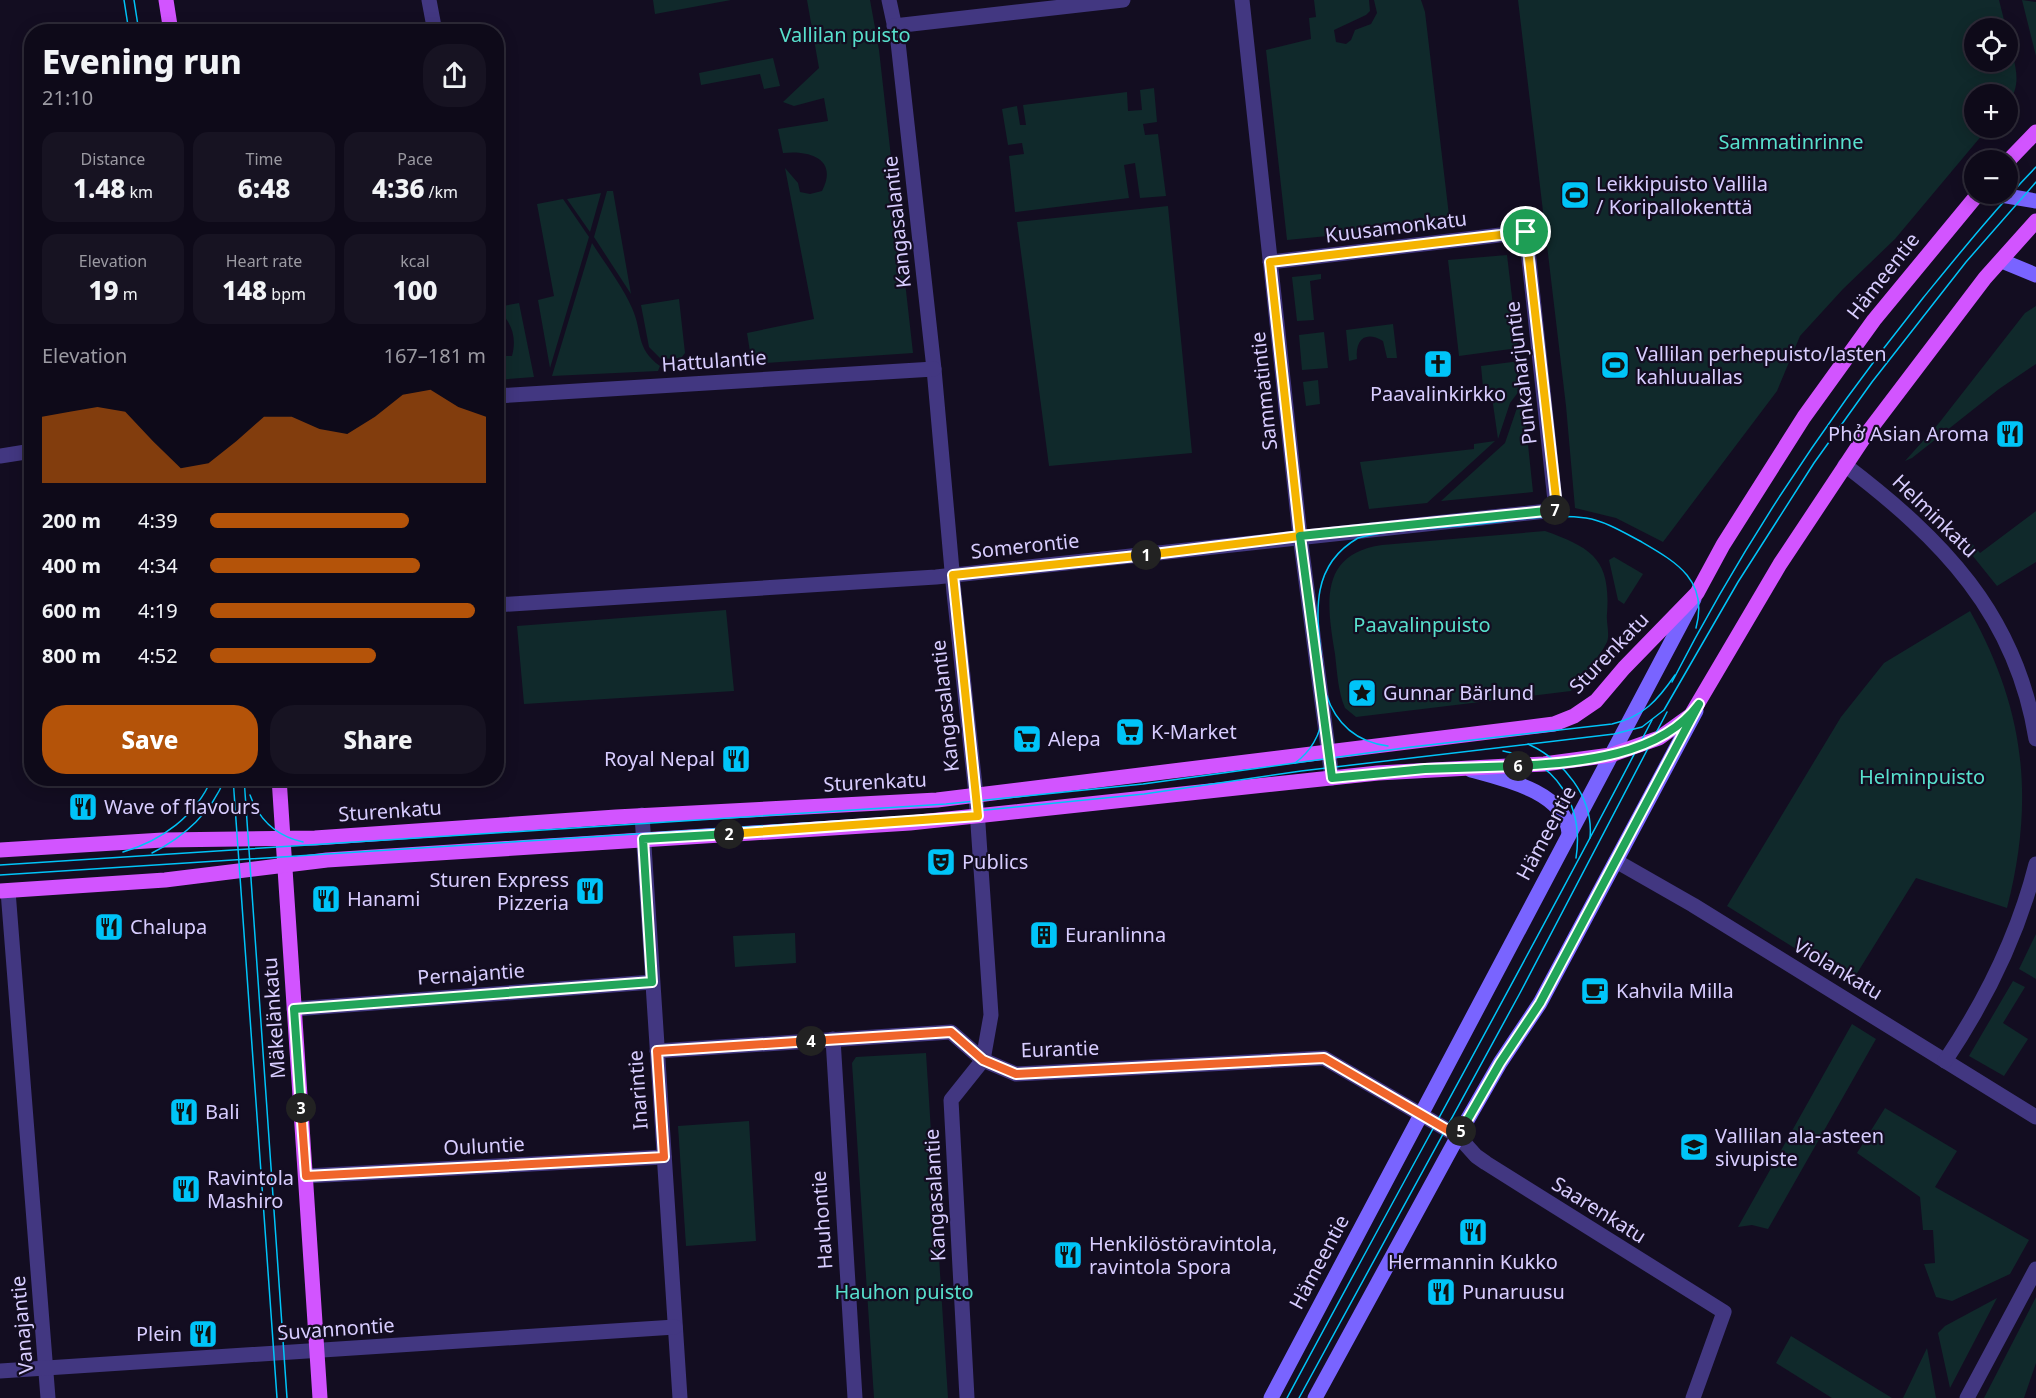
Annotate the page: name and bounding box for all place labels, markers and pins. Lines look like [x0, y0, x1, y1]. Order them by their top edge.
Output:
place label: Leikkipuisto Vallila / Koripallokenttä [1596, 170, 1768, 220]
sports icon: Leikkipuisto Vallila / Koripallokenttä [1559, 179, 1591, 211]
pin [1500, 206, 1551, 257]
place label: Vallilan perhepuisto/lasten kahluuallas [1636, 340, 1887, 390]
church icon: Paavalinkirkko [1422, 348, 1454, 380]
sports icon: Vallilan perhepuisto/lasten kahluuallas [1599, 349, 1631, 381]
place label: Paavalinkirkko [1370, 380, 1506, 407]
restaurant icon: Phở Asian Aroma [1994, 418, 2026, 450]
place label: Phở Asian Aroma [1828, 420, 1989, 447]
pin: 7 [1540, 495, 1570, 525]
pin: 1 [1131, 540, 1161, 570]
place icon: Gunnar Bärlund [1346, 677, 1378, 709]
place label: Gunnar Bärlund [1383, 679, 1534, 706]
supermarket icon: K-Market [1114, 716, 1146, 748]
place label: K-Market [1151, 718, 1237, 745]
supermarket icon: Alepa [1011, 723, 1043, 755]
place label: Alepa [1048, 725, 1101, 752]
restaurant icon: Royal Nepal [720, 743, 752, 775]
place label: Royal Nepal [604, 745, 715, 772]
pin: 6 [1503, 751, 1533, 781]
restaurant icon: Wave of flavours [67, 791, 99, 823]
place label: Wave of flavours [104, 793, 260, 820]
pin: 2 [714, 819, 744, 849]
theatre icon: Publics [925, 846, 957, 878]
place label: Publics [962, 848, 1028, 875]
place label: Sturen Express Pizzeria [429, 866, 569, 916]
restaurant icon: Sturen Express Pizzeria [574, 875, 606, 907]
restaurant icon: Hanami [310, 883, 342, 915]
place label: Hanami [347, 885, 420, 912]
restaurant icon: Chalupa [93, 911, 125, 943]
place label: Chalupa [130, 913, 207, 940]
building icon: Euranlinna [1028, 919, 1060, 951]
place label: Euranlinna [1065, 921, 1166, 948]
cafe icon: Kahvila Milla [1579, 975, 1611, 1007]
place label: Kahvila Milla [1616, 977, 1734, 1004]
pin: 4 [796, 1026, 826, 1056]
pin: 3 [286, 1093, 316, 1123]
restaurant icon: Bali [168, 1096, 200, 1128]
place label: Bali [205, 1098, 240, 1125]
pin: 5 [1446, 1116, 1476, 1146]
place label: Vallilan ala-asteen sivupiste [1715, 1122, 1884, 1172]
school or university icon: Vallilan ala-asteen sivupiste [1678, 1131, 1710, 1163]
place label: Ravintola Mashiro [207, 1164, 294, 1214]
restaurant icon: Ravintola Mashiro [170, 1173, 202, 1205]
restaurant icon: Hermannin Kukko [1457, 1216, 1489, 1248]
place label: Henkilöstöravintola, ravintola Spora [1089, 1230, 1277, 1280]
restaurant icon: Henkilöstöravintola, ravintola Spora [1052, 1239, 1084, 1271]
place label: Hermannin Kukko [1388, 1248, 1558, 1275]
restaurant icon: Punaruusu [1425, 1276, 1457, 1308]
place label: Punaruusu [1462, 1278, 1565, 1305]
restaurant icon: Plein [187, 1318, 219, 1350]
place label: Plein [136, 1320, 182, 1347]

